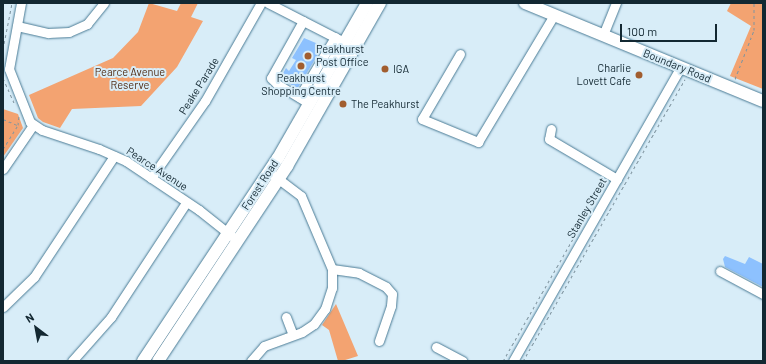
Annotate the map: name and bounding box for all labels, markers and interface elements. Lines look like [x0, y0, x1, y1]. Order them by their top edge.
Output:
scale bar [622, 16, 719, 42]
text: 100 m [627, 24, 657, 38]
place label: Peakhurst Post Office [316, 43, 369, 69]
street label: Boundary Road [641, 46, 713, 86]
marker: Peakhurst Post Office [303, 51, 313, 61]
street label: Peake Parade [176, 55, 222, 117]
marker: Peakhurst Shopping Centre [296, 61, 306, 71]
place label: IGA [393, 62, 409, 76]
place label: Charlie Lovett Cafe [577, 62, 631, 88]
marker: IGA [380, 64, 390, 74]
park label: Pearce Avenue Reserve [95, 66, 165, 92]
marker: Charlie Lovett Cafe [634, 70, 644, 80]
place label: Peakhurst Shopping Centre [261, 72, 341, 98]
place label: The Peakhurst [351, 97, 420, 111]
marker: The Peakhurst [338, 99, 348, 109]
street label: Pearce Avenue [124, 144, 190, 194]
street label: Forest Road [239, 157, 281, 213]
street label: Stanley Street [564, 175, 610, 241]
north arrow [16, 308, 56, 348]
text: N [23, 310, 36, 325]

